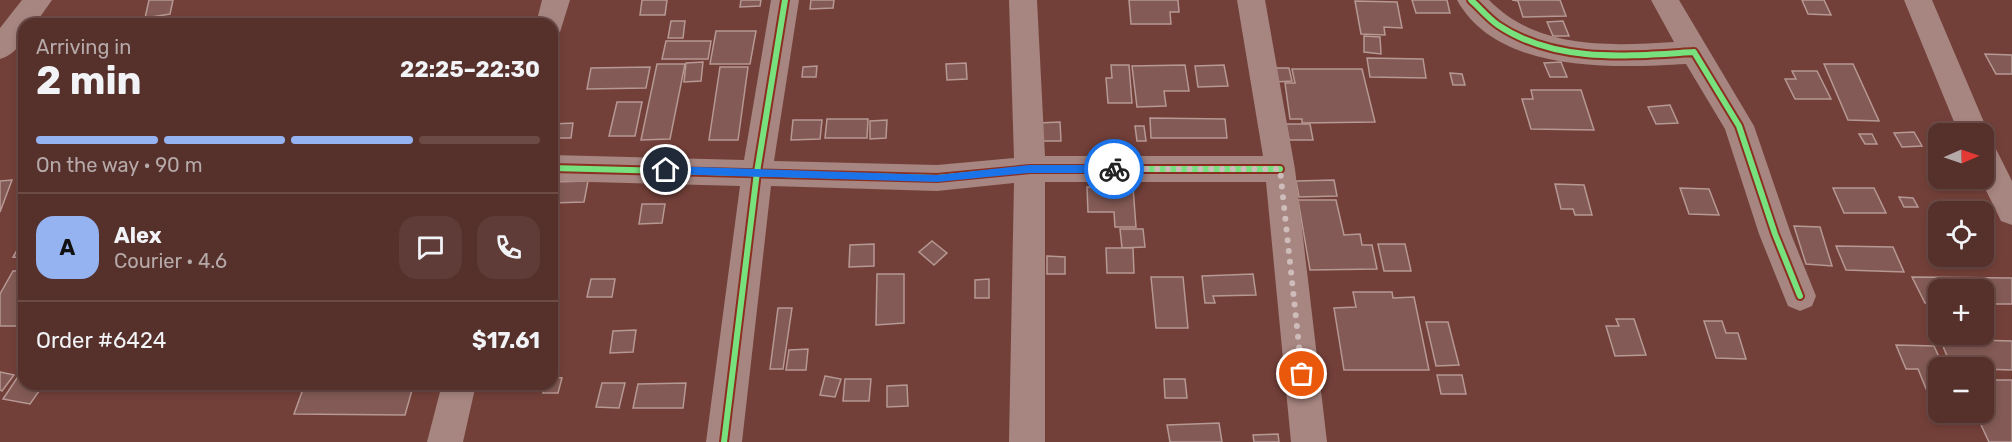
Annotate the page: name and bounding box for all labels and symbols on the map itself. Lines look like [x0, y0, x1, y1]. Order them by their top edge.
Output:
north arrow [1928, 123, 1994, 189]
courier [1084, 139, 1144, 199]
pin [640, 144, 691, 195]
pin [1276, 348, 1327, 399]

